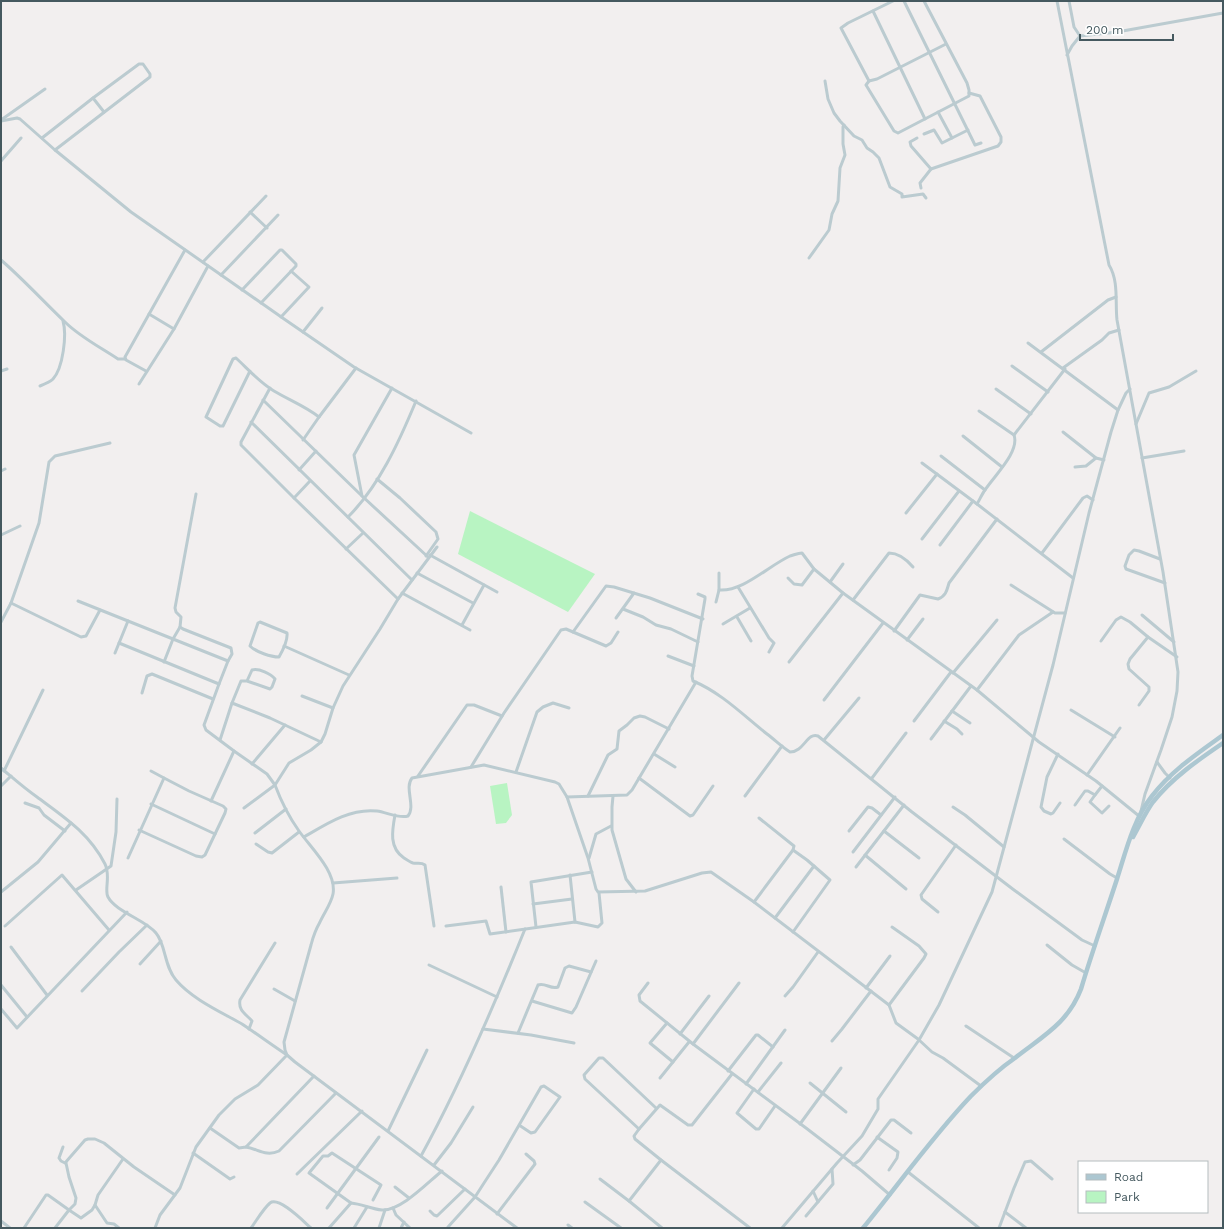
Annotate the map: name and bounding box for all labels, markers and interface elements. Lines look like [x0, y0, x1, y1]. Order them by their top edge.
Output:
scale bar [1080, 16, 1173, 42]
text: 200 m [1086, 23, 1123, 37]
legend [1078, 1161, 1208, 1213]
text: Road [1114, 1170, 1143, 1184]
text: Park [1114, 1190, 1140, 1204]

